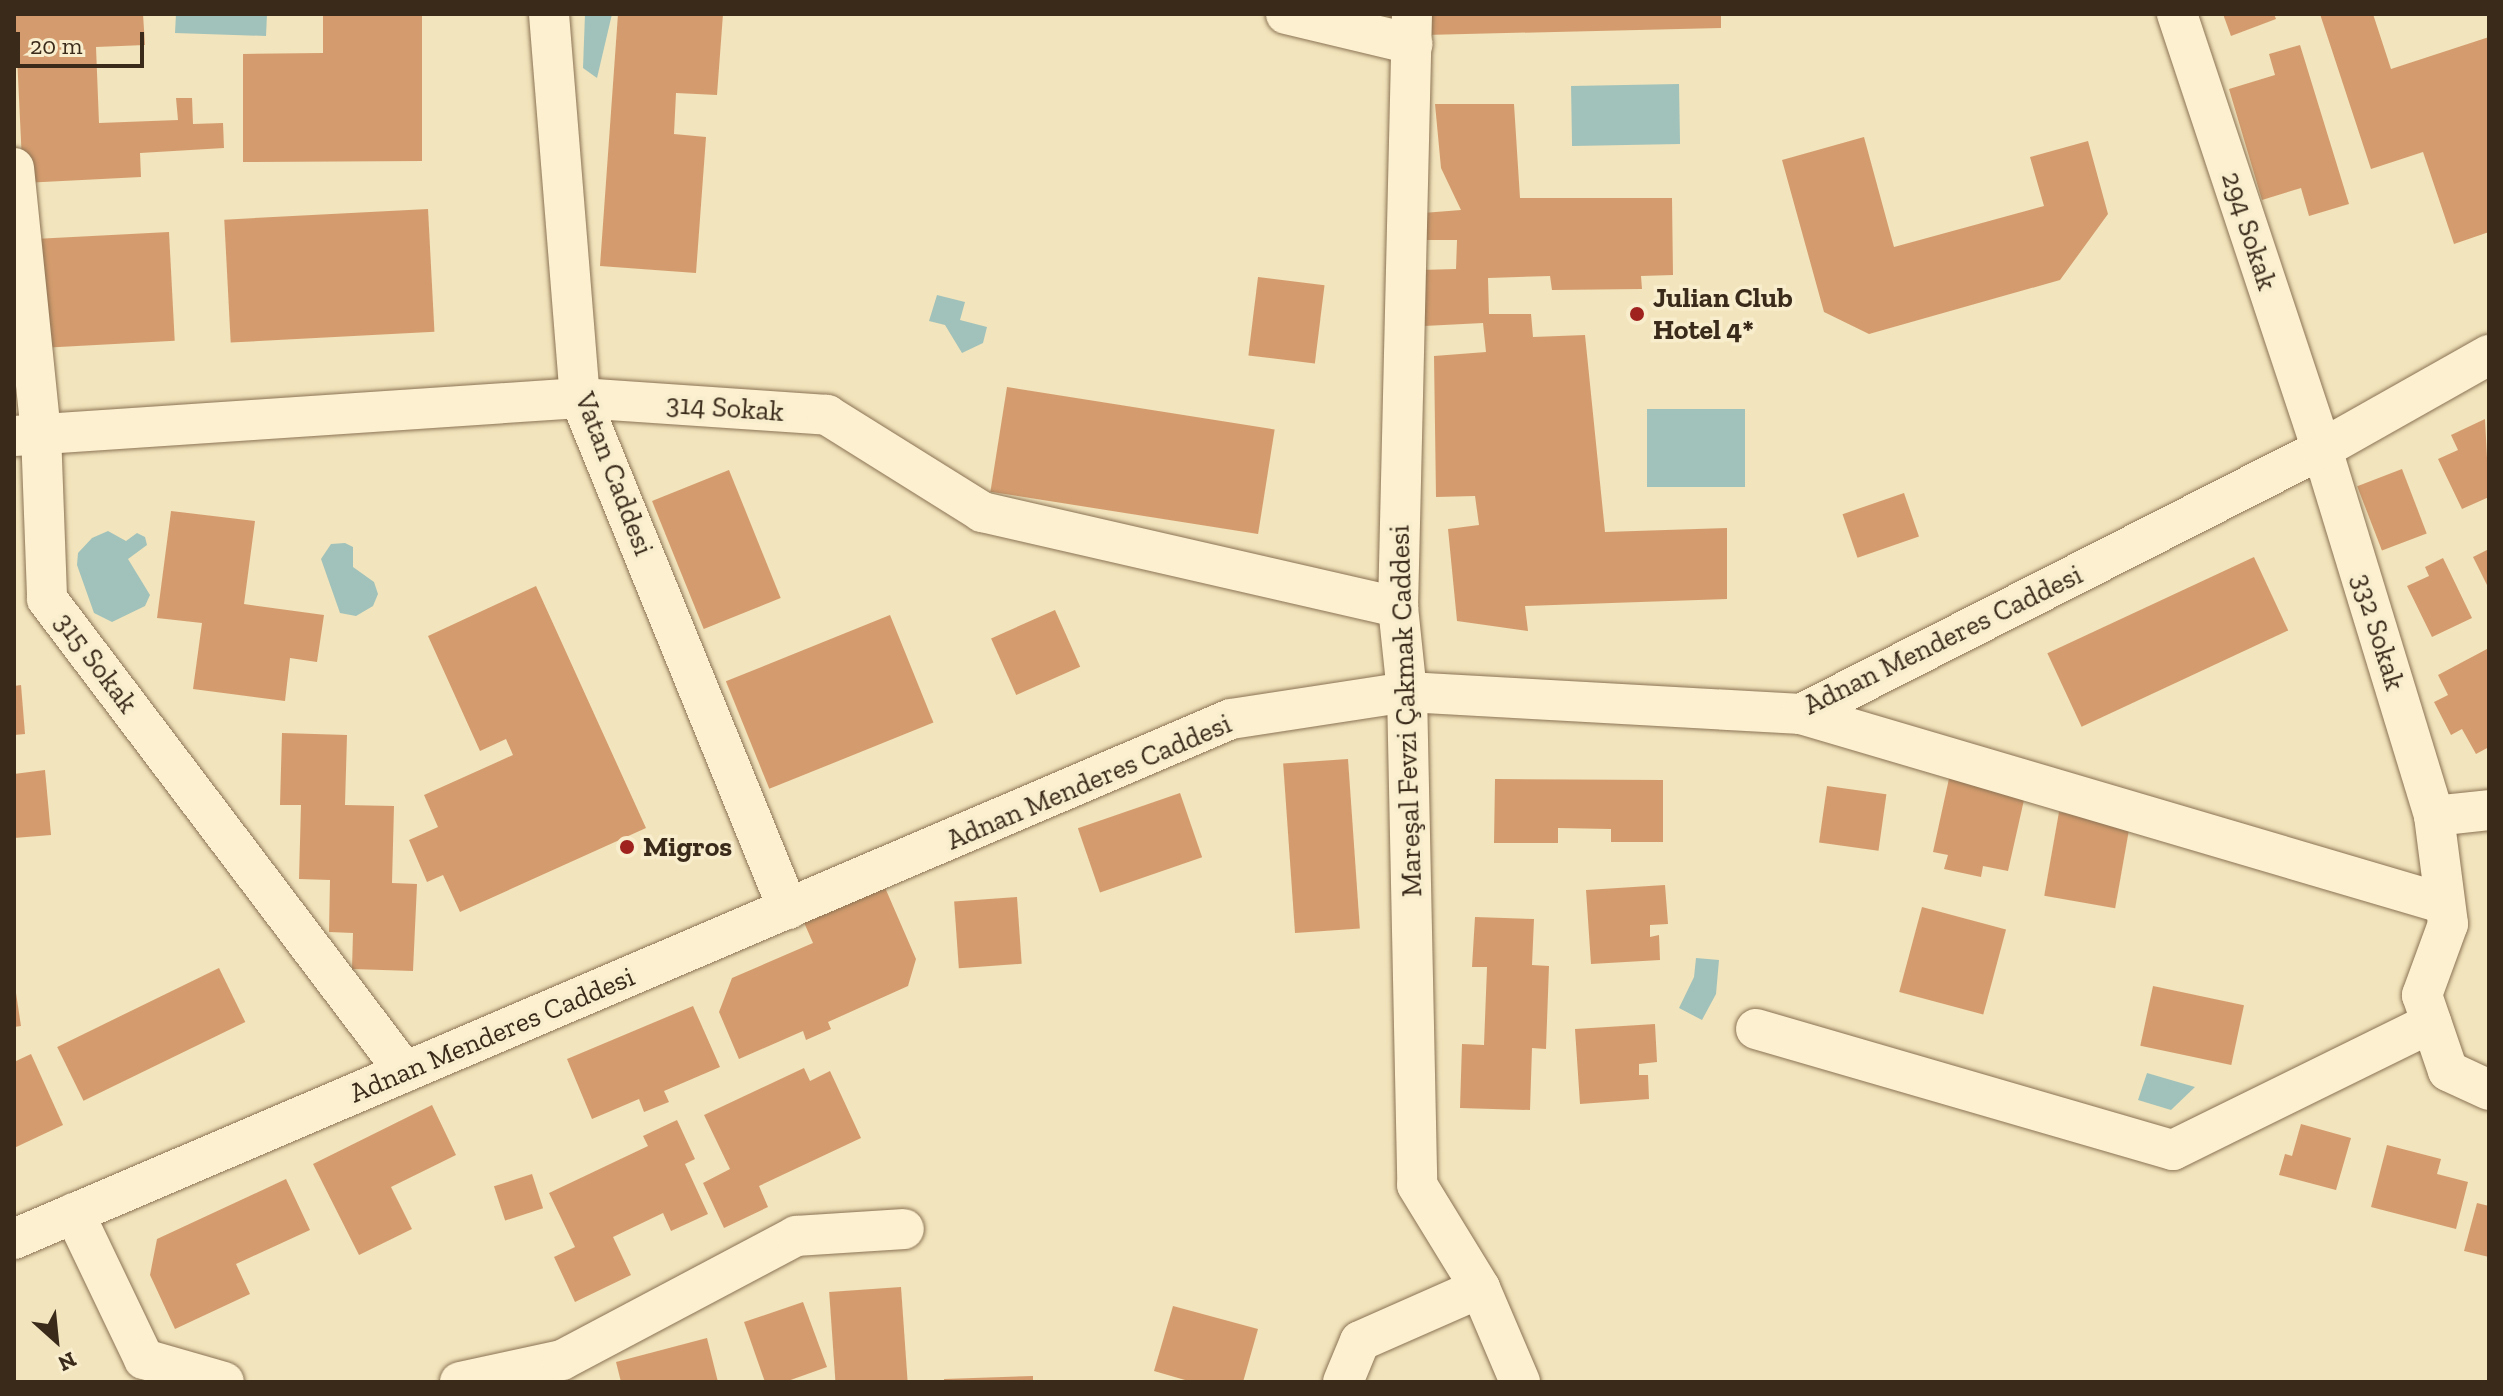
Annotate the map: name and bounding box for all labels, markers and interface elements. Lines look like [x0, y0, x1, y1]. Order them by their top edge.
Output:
scale bar [20, 16, 148, 66]
text: 20 m [30, 31, 82, 60]
street label: 294 Sokak [2214, 167, 2284, 295]
place label: Julian Club Hotel 4* [1653, 281, 1793, 347]
marker: Julian Club Hotel 4* [1628, 305, 1646, 323]
street label: 314 Sokak [665, 387, 785, 429]
street label: Vatan Caddesi [568, 388, 660, 560]
street label: Mareşal Fevzi Çakmak Caddesi [1383, 525, 1429, 897]
street label: Adnan Menderes Caddesi [1798, 558, 2088, 722]
street label: 332 Sokak [2344, 570, 2412, 694]
street label: 315 Sokak [47, 606, 145, 720]
street label: Adnan Menderes Caddesi [942, 707, 1236, 857]
place label: Migros [643, 830, 732, 864]
marker: Migros [618, 838, 636, 856]
street label: Adnan Menderes Caddesi [345, 960, 639, 1110]
north arrow [16, 1300, 96, 1380]
text: N [54, 1346, 81, 1378]

